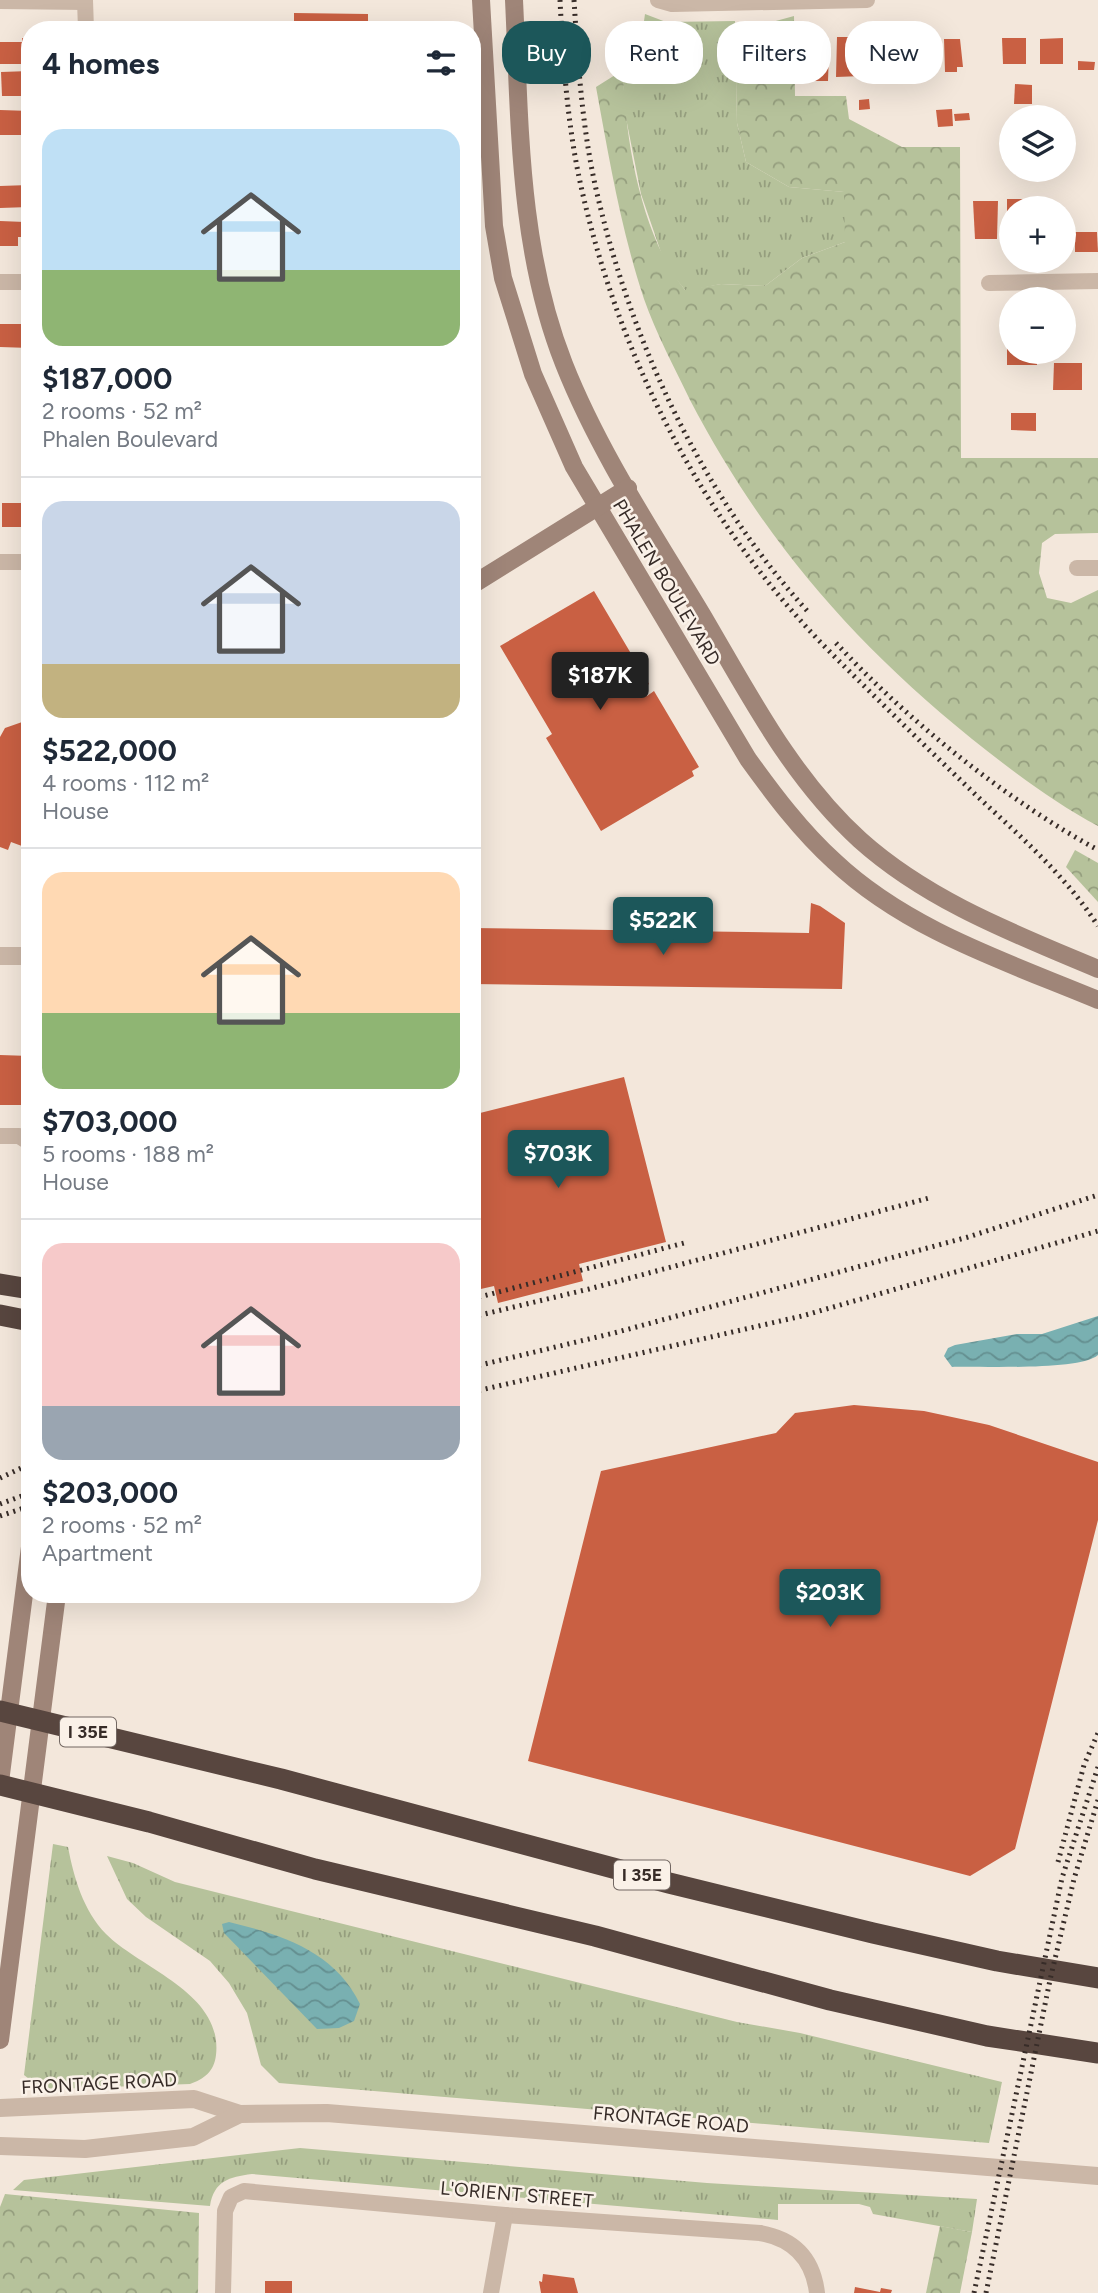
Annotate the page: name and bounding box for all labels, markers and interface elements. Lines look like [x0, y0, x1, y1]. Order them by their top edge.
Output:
chip: Buy [502, 21, 591, 84]
chip: Rent [605, 21, 703, 84]
chip: Filters [717, 21, 831, 84]
chip: New [845, 21, 943, 84]
icon: filters [422, 44, 460, 82]
text: 4 homes [42, 45, 159, 82]
map controls [999, 105, 1076, 364]
button: layers [999, 105, 1076, 182]
icon: home [188, 174, 314, 300]
button: + [999, 196, 1076, 273]
button: − [999, 287, 1076, 364]
text: $187,000 [42, 360, 172, 397]
text: 2 rooms · 52 m² [42, 397, 202, 425]
text: Phalen Boulevard [42, 425, 218, 453]
street label: PHALEN BOULEVARD [608, 495, 725, 670]
icon: home [188, 546, 314, 672]
pin: $187K [551, 652, 649, 712]
text: $187K [568, 661, 632, 689]
text: $522,000 [42, 732, 177, 769]
text: 4 rooms · 112 m² [42, 769, 209, 797]
text: House [42, 797, 109, 825]
pin: $522K [614, 898, 712, 957]
text: $522K [629, 906, 697, 934]
icon: home [188, 917, 314, 1043]
text: $703,000 [42, 1103, 177, 1140]
pin: $703K [509, 1130, 607, 1190]
text: $703K [524, 1139, 592, 1167]
text: 5 rooms · 188 m² [42, 1140, 214, 1168]
text: House [42, 1168, 109, 1196]
icon: home [188, 1288, 314, 1414]
text: $203,000 [42, 1474, 178, 1511]
text: 2 rooms · 52 m² [42, 1511, 202, 1539]
text: Apartment [42, 1539, 153, 1567]
pin: $203K [781, 1570, 879, 1629]
text: $203K [795, 1578, 865, 1606]
road number: I 35E [60, 1717, 116, 1746]
road number: I 35E [614, 1860, 670, 1889]
street label: FRONTAGE ROAD [20, 2068, 178, 2099]
street label: FRONTAGE ROAD [592, 2101, 750, 2138]
street label: L'ORIENT STREET [439, 2176, 595, 2213]

